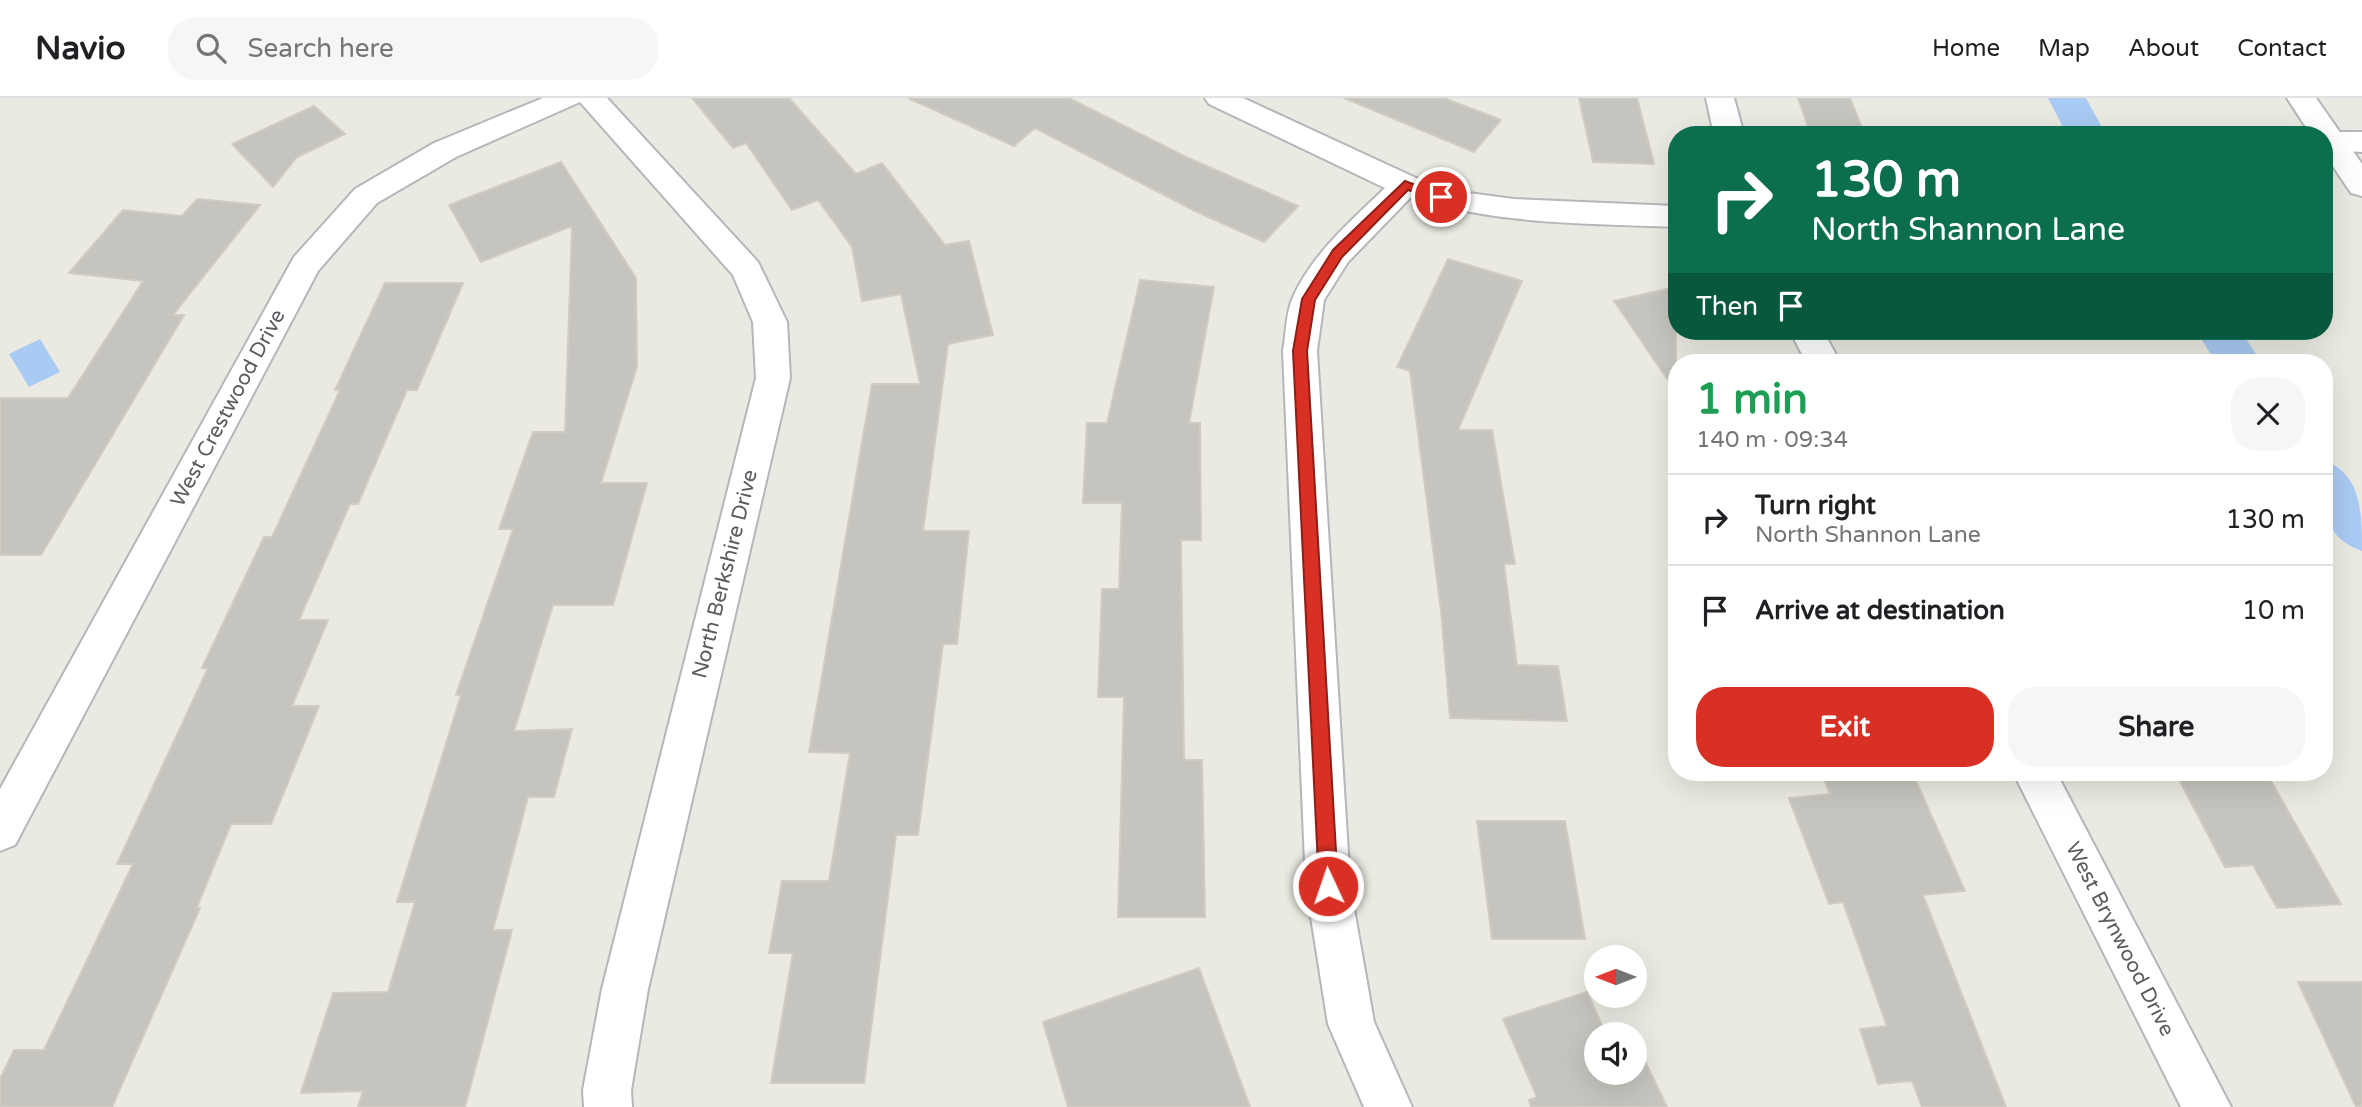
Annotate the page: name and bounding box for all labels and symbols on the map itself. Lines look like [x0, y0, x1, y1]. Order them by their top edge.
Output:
pin [1411, 167, 1471, 227]
street label: West Crestwood Drive [165, 305, 291, 511]
street label: North Berkshire Drive [687, 467, 763, 681]
street label: West Brynwood Drive [2060, 838, 2180, 1040]
position arrow [1291, 849, 1365, 923]
north arrow [1584, 945, 1647, 1008]

